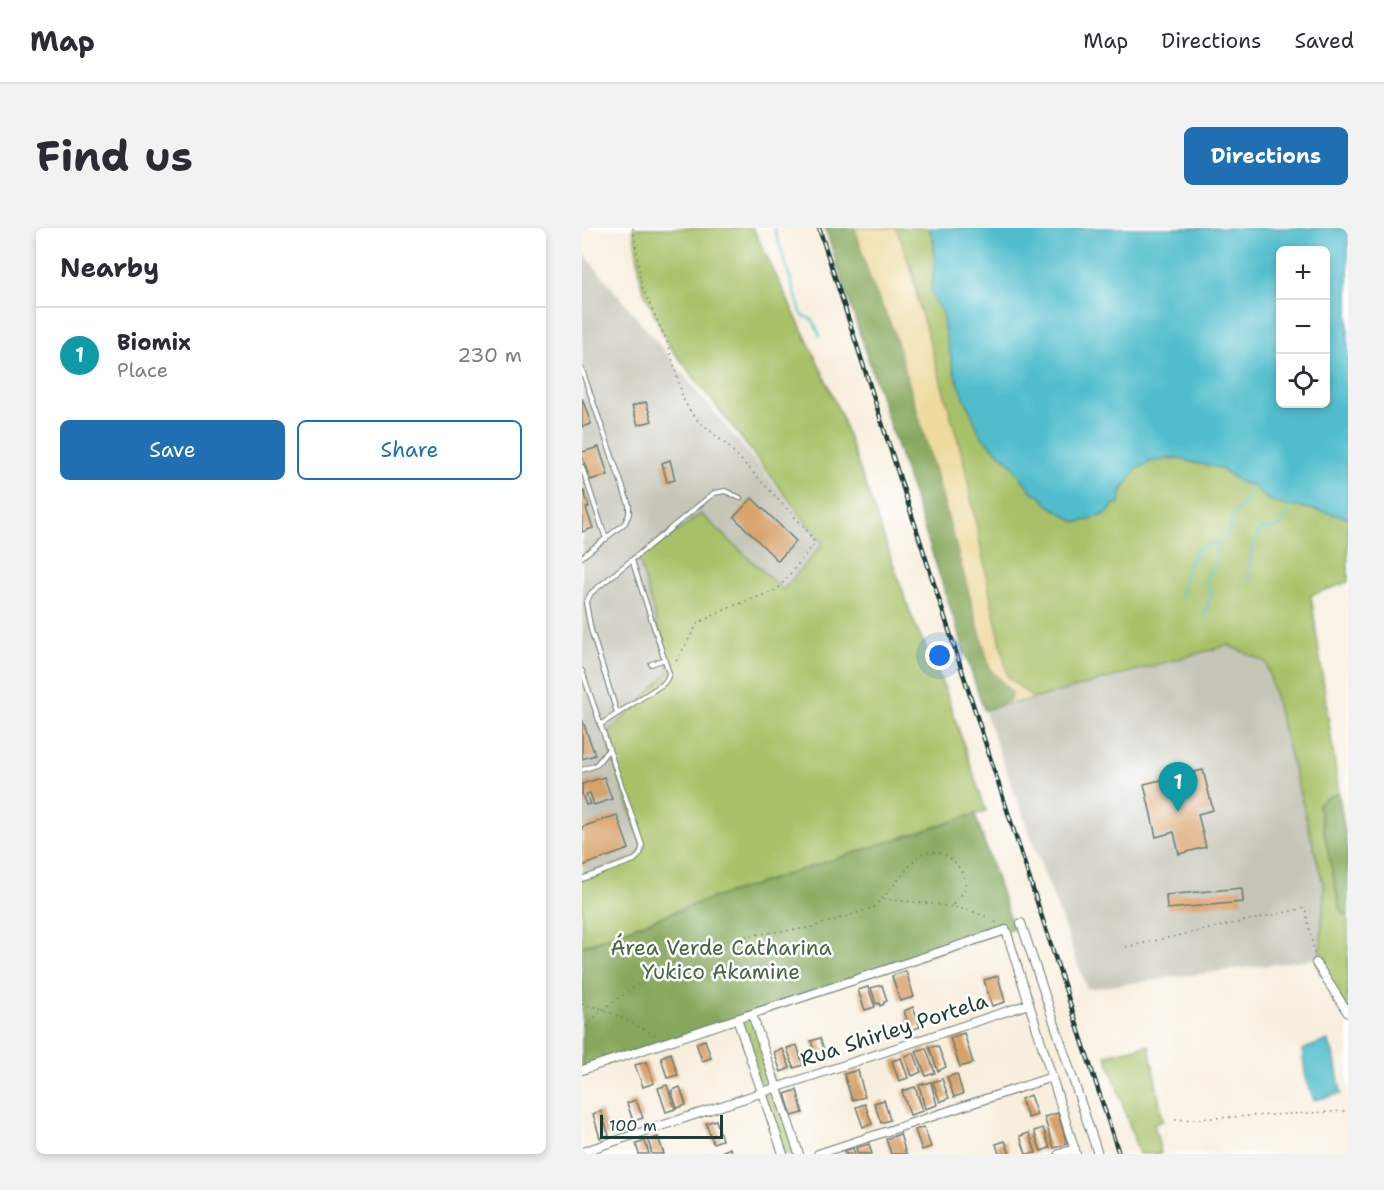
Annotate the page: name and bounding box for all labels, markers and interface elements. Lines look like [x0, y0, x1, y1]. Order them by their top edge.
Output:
text: Map [30, 22, 95, 60]
text: Map [1083, 27, 1128, 55]
text: Directions [1161, 27, 1261, 55]
text: Saved [1294, 27, 1354, 55]
button: Directions [1184, 127, 1348, 185]
text: Find us [36, 128, 193, 184]
map controls [1276, 246, 1330, 408]
button: + [1276, 246, 1330, 300]
text: Nearby [60, 250, 159, 285]
button: − [1276, 300, 1330, 354]
text: Biomix [117, 328, 191, 357]
text: 1 [75, 342, 84, 368]
text: 230 m [457, 342, 522, 368]
button: locate [1276, 354, 1330, 408]
text: Place [117, 357, 168, 383]
button: Save [60, 420, 285, 480]
button: Share [297, 420, 522, 480]
your location [925, 641, 954, 670]
pin: 1 [1158, 762, 1198, 812]
park label: Área Verde Catharina Yukico Akamine [610, 933, 832, 986]
street label: Rua Shirley Portela [797, 986, 991, 1074]
scale bar [600, 1112, 723, 1140]
text: 100 m [609, 1115, 657, 1136]

